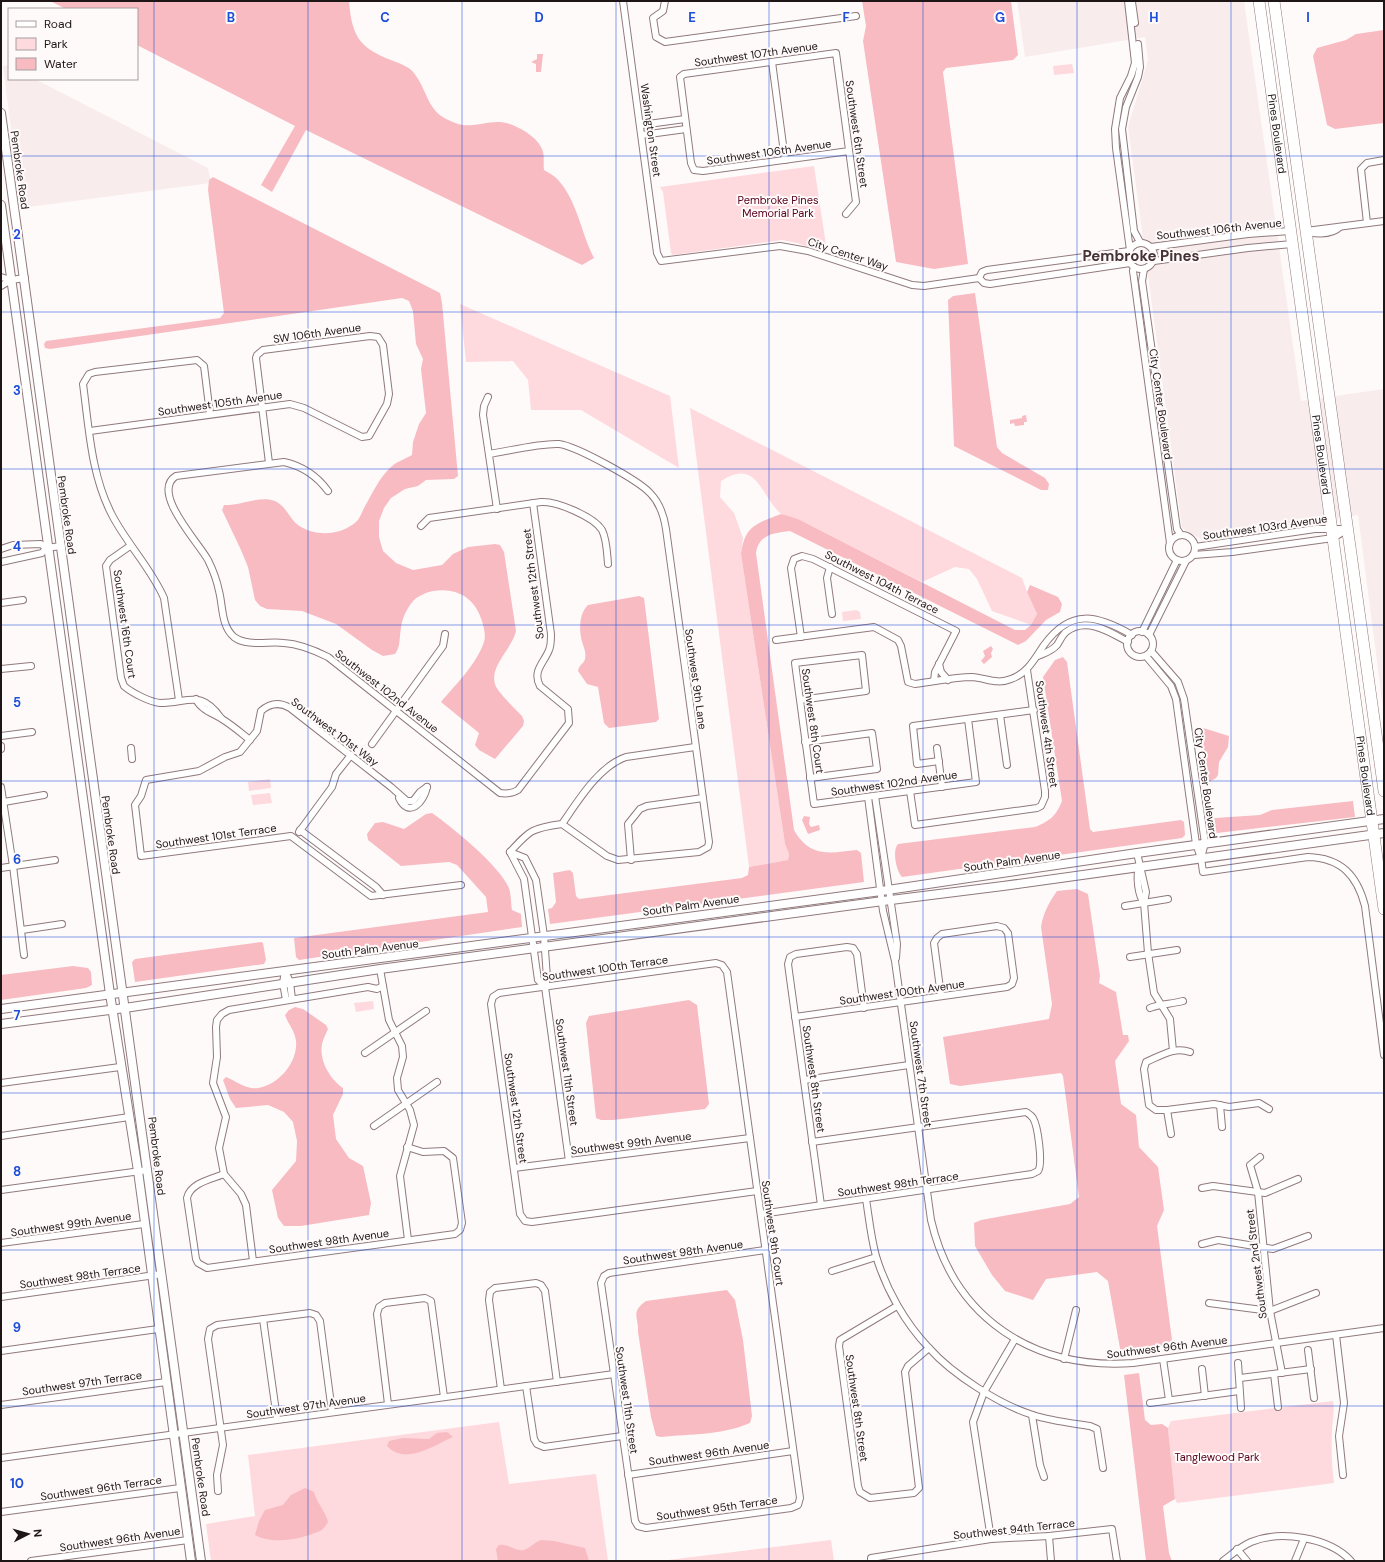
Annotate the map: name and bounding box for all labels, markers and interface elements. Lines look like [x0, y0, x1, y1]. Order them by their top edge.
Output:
legend [8, 8, 138, 80]
text: B [227, 9, 235, 26]
text: C [380, 9, 390, 26]
text: D [534, 9, 544, 26]
text: E [688, 9, 696, 26]
text: F [842, 9, 850, 26]
text: G [995, 9, 1005, 26]
text: H [1149, 9, 1159, 26]
text: I [1306, 9, 1310, 26]
text: Road [44, 16, 72, 32]
text: Park [44, 36, 68, 52]
street label: Southwest 107th Avenue [693, 38, 819, 70]
text: Water [44, 56, 78, 72]
street label: Southwest 6th Street [843, 79, 871, 189]
street label: Washington Street [638, 82, 664, 178]
street label: Pines Boulevard [1265, 93, 1290, 175]
street label: Pembroke Road [8, 130, 32, 210]
street label: Southwest 106th Avenue [706, 136, 832, 168]
park label: Pembroke Pines Memorial Park [738, 193, 818, 220]
street label: Southwest 106th Avenue [1156, 215, 1282, 243]
text: 2 [13, 226, 21, 243]
street label: City Center Way [806, 234, 890, 274]
district label: Pembroke Pines [1082, 246, 1200, 266]
street label: SW 106th Avenue [272, 320, 362, 346]
street label: City Center Boulevard [1146, 348, 1176, 460]
text: 3 [13, 382, 21, 399]
street label: Southwest 105th Avenue [157, 387, 283, 419]
street label: Pines Boulevard [1309, 414, 1334, 496]
street label: Pembroke Road [55, 475, 79, 555]
street label: Southwest 103rd Avenue [1202, 511, 1328, 543]
street label: Southwest 12th Street [519, 528, 547, 640]
text: 4 [13, 538, 21, 555]
street label: Southwest 104th Terrace [823, 547, 941, 617]
street label: Southwest 16th Court [110, 569, 140, 679]
street label: Southwest 9th Lane [682, 628, 710, 730]
street label: Southwest 102nd Avenue [332, 646, 442, 736]
street label: Southwest 8th Court [799, 667, 827, 775]
street label: Southwest 4th Street [1033, 679, 1061, 789]
text: 5 [13, 694, 21, 711]
street label: Southwest 101st Way [289, 695, 381, 769]
street label: City Center Boulevard [1191, 727, 1221, 839]
street label: Pines Boulevard [1353, 735, 1378, 817]
street label: Southwest 102nd Avenue [830, 767, 958, 799]
street label: Pembroke Road [99, 795, 123, 875]
street label: Southwest 101st Terrace [155, 821, 277, 851]
street label: South Palm Avenue [963, 847, 1061, 875]
text: 6 [13, 851, 21, 868]
street label: South Palm Avenue [642, 891, 740, 919]
street label: South Palm Avenue [321, 936, 419, 962]
street label: Southwest 100th Terrace [541, 952, 669, 984]
street label: Southwest 100th Avenue [839, 976, 965, 1008]
text: 7 [14, 1007, 21, 1024]
street label: Southwest 11th Street [553, 1017, 581, 1127]
street label: Southwest 7th Street [907, 1020, 935, 1128]
street label: Southwest 8th Street [800, 1024, 828, 1134]
street label: Southwest 12th Street [501, 1052, 531, 1164]
street label: Pembroke Road [145, 1116, 169, 1196]
street label: Southwest 99th Avenue [570, 1129, 692, 1157]
text: 8 [13, 1163, 21, 1180]
street label: Southwest 98th Terrace [837, 1169, 959, 1199]
street label: Southwest 9th Court [759, 1179, 787, 1287]
street label: Southwest 2nd Street [1242, 1208, 1270, 1320]
street label: Southwest 99th Avenue [10, 1209, 132, 1239]
street label: Southwest 98th Avenue [268, 1226, 390, 1256]
street label: Southwest 98th Avenue [622, 1237, 744, 1267]
street label: Southwest 98th Terrace [19, 1261, 141, 1291]
text: 9 [13, 1319, 21, 1336]
street label: Southwest 96th Avenue [1106, 1333, 1228, 1361]
street label: Southwest 11th Street [613, 1345, 641, 1455]
street label: Southwest 8th Street [843, 1353, 871, 1463]
street label: Southwest 97th Terrace [21, 1368, 143, 1398]
street label: Southwest 97th Avenue [245, 1391, 367, 1421]
street label: Pembroke Road [189, 1437, 213, 1517]
street label: Southwest 96th Avenue [648, 1438, 770, 1468]
park label: Tanglewood Park [1174, 1450, 1260, 1464]
street label: Southwest 96th Terrace [39, 1473, 163, 1503]
text: 10 [10, 1475, 24, 1492]
street label: Southwest 95th Terrace [656, 1493, 778, 1523]
north arrow [8, 1514, 48, 1554]
street label: Southwest 94th Terrace [953, 1516, 1075, 1542]
street label: Southwest 96th Avenue [59, 1524, 181, 1554]
text: N [31, 1528, 45, 1538]

